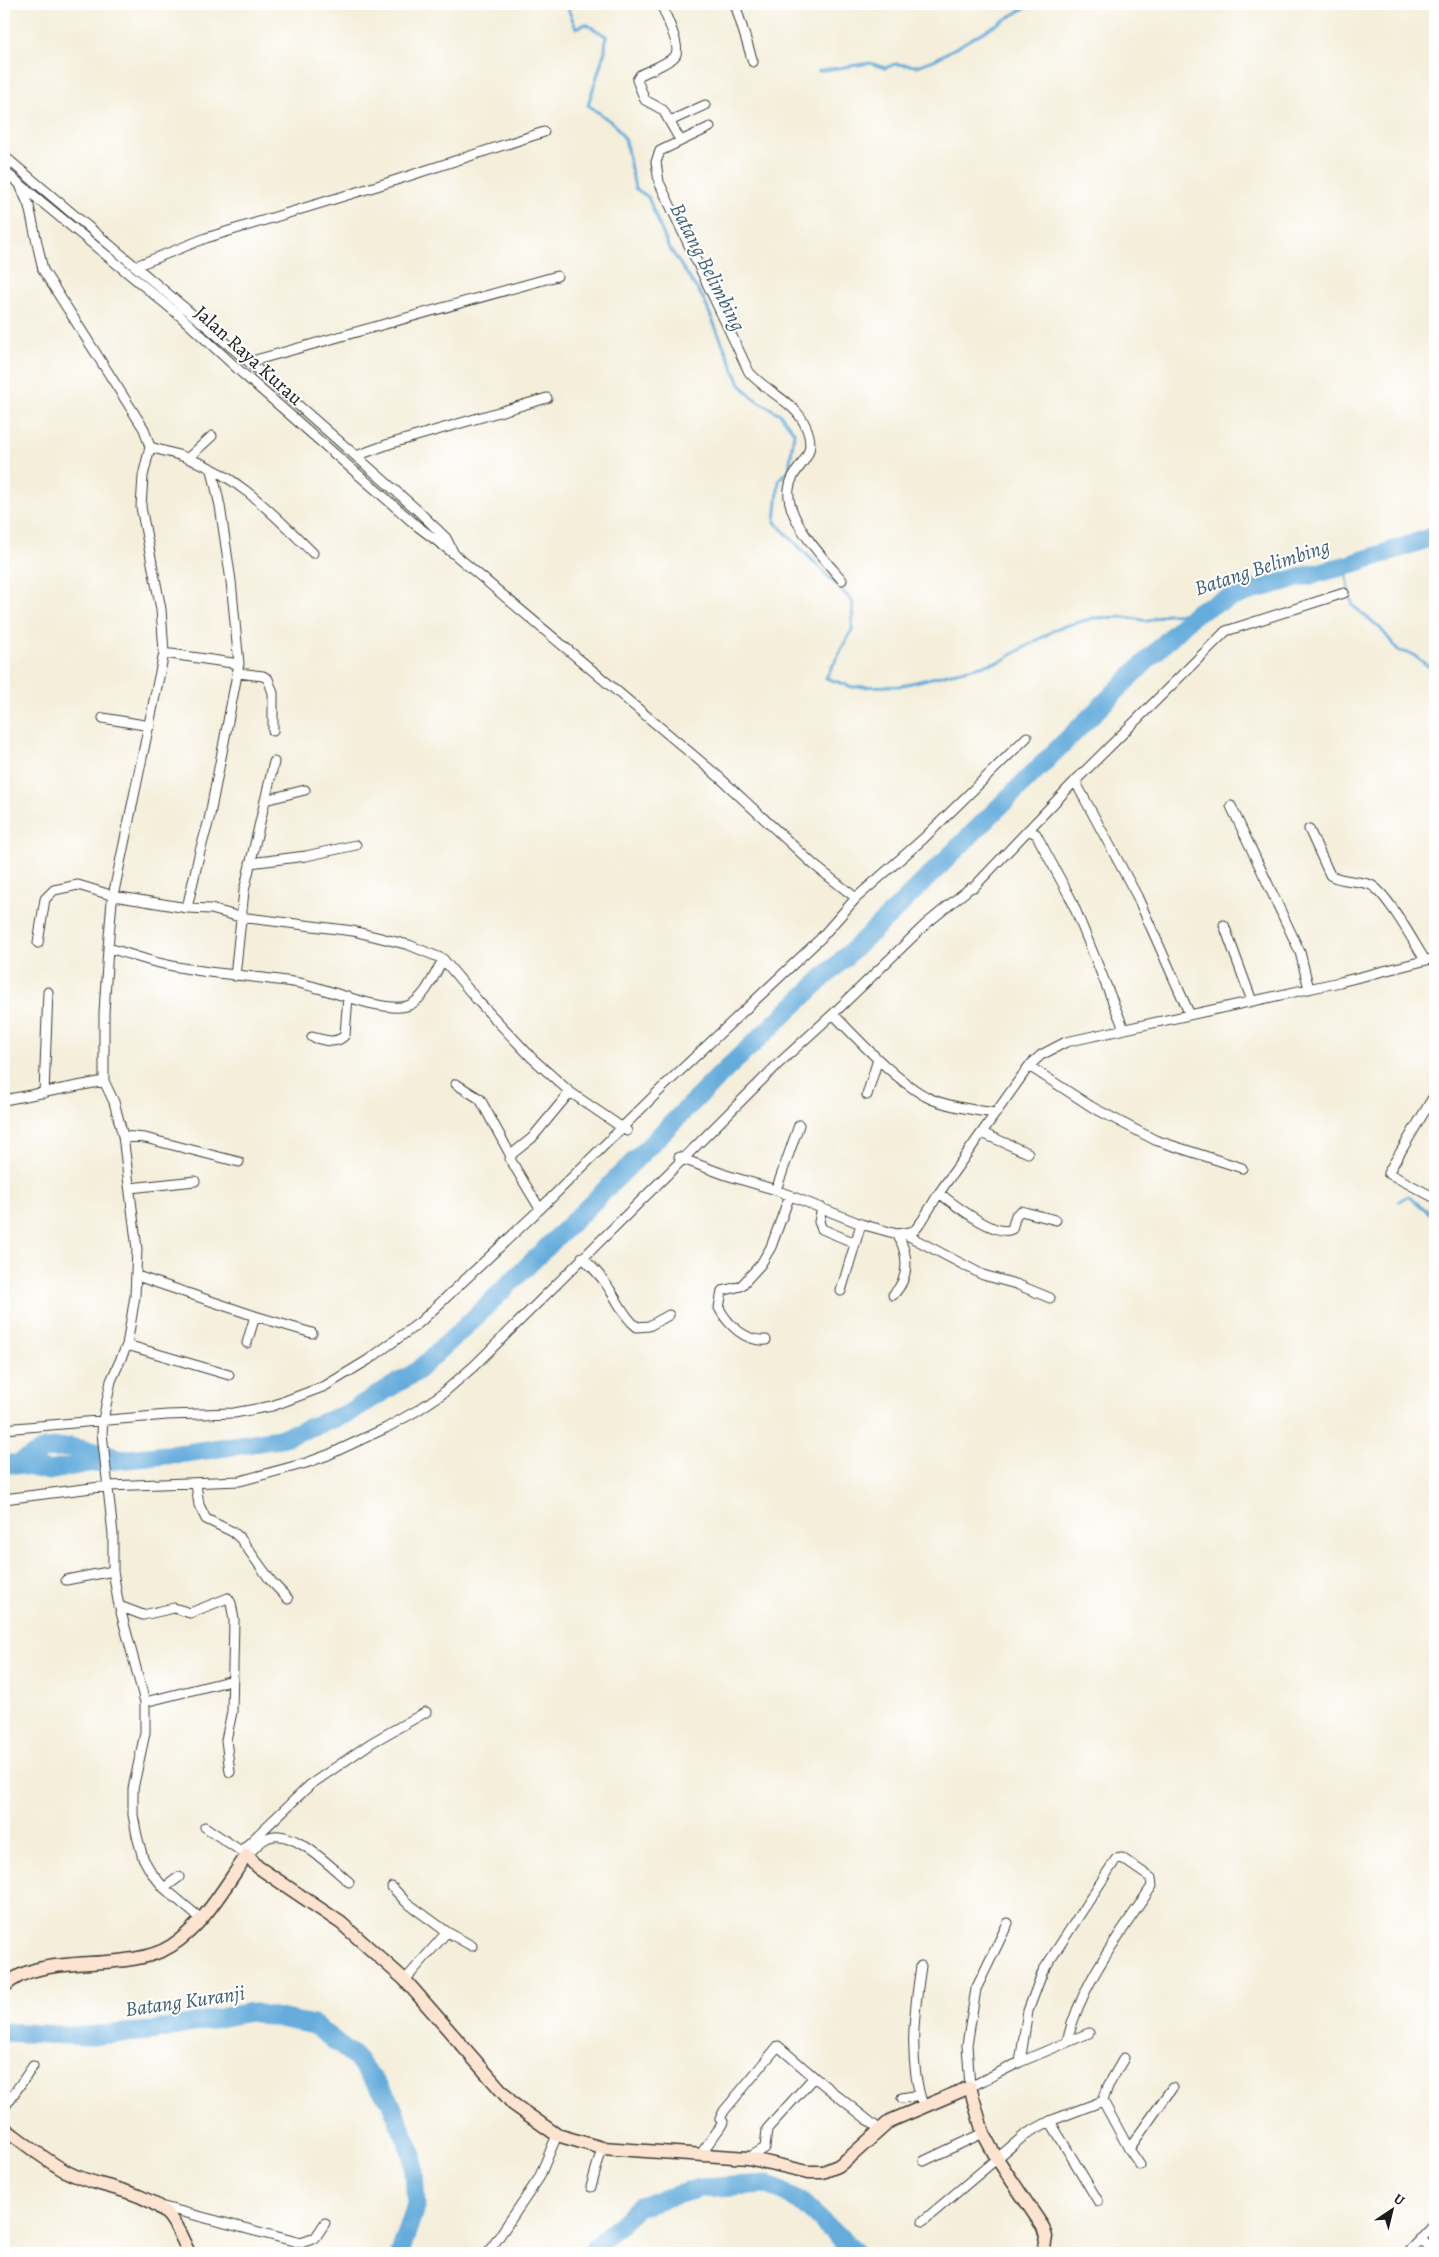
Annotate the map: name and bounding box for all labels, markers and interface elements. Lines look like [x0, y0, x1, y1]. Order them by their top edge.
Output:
water label: Batang Belimbing [664, 198, 753, 337]
street label: Jalan Raya Kurau [189, 299, 309, 412]
water label: Batang Belimbing [1191, 532, 1334, 602]
water label: Batang Kuranji [123, 1979, 247, 2023]
north arrow [1366, 2184, 1416, 2234]
text: U [1390, 2189, 1408, 2210]

